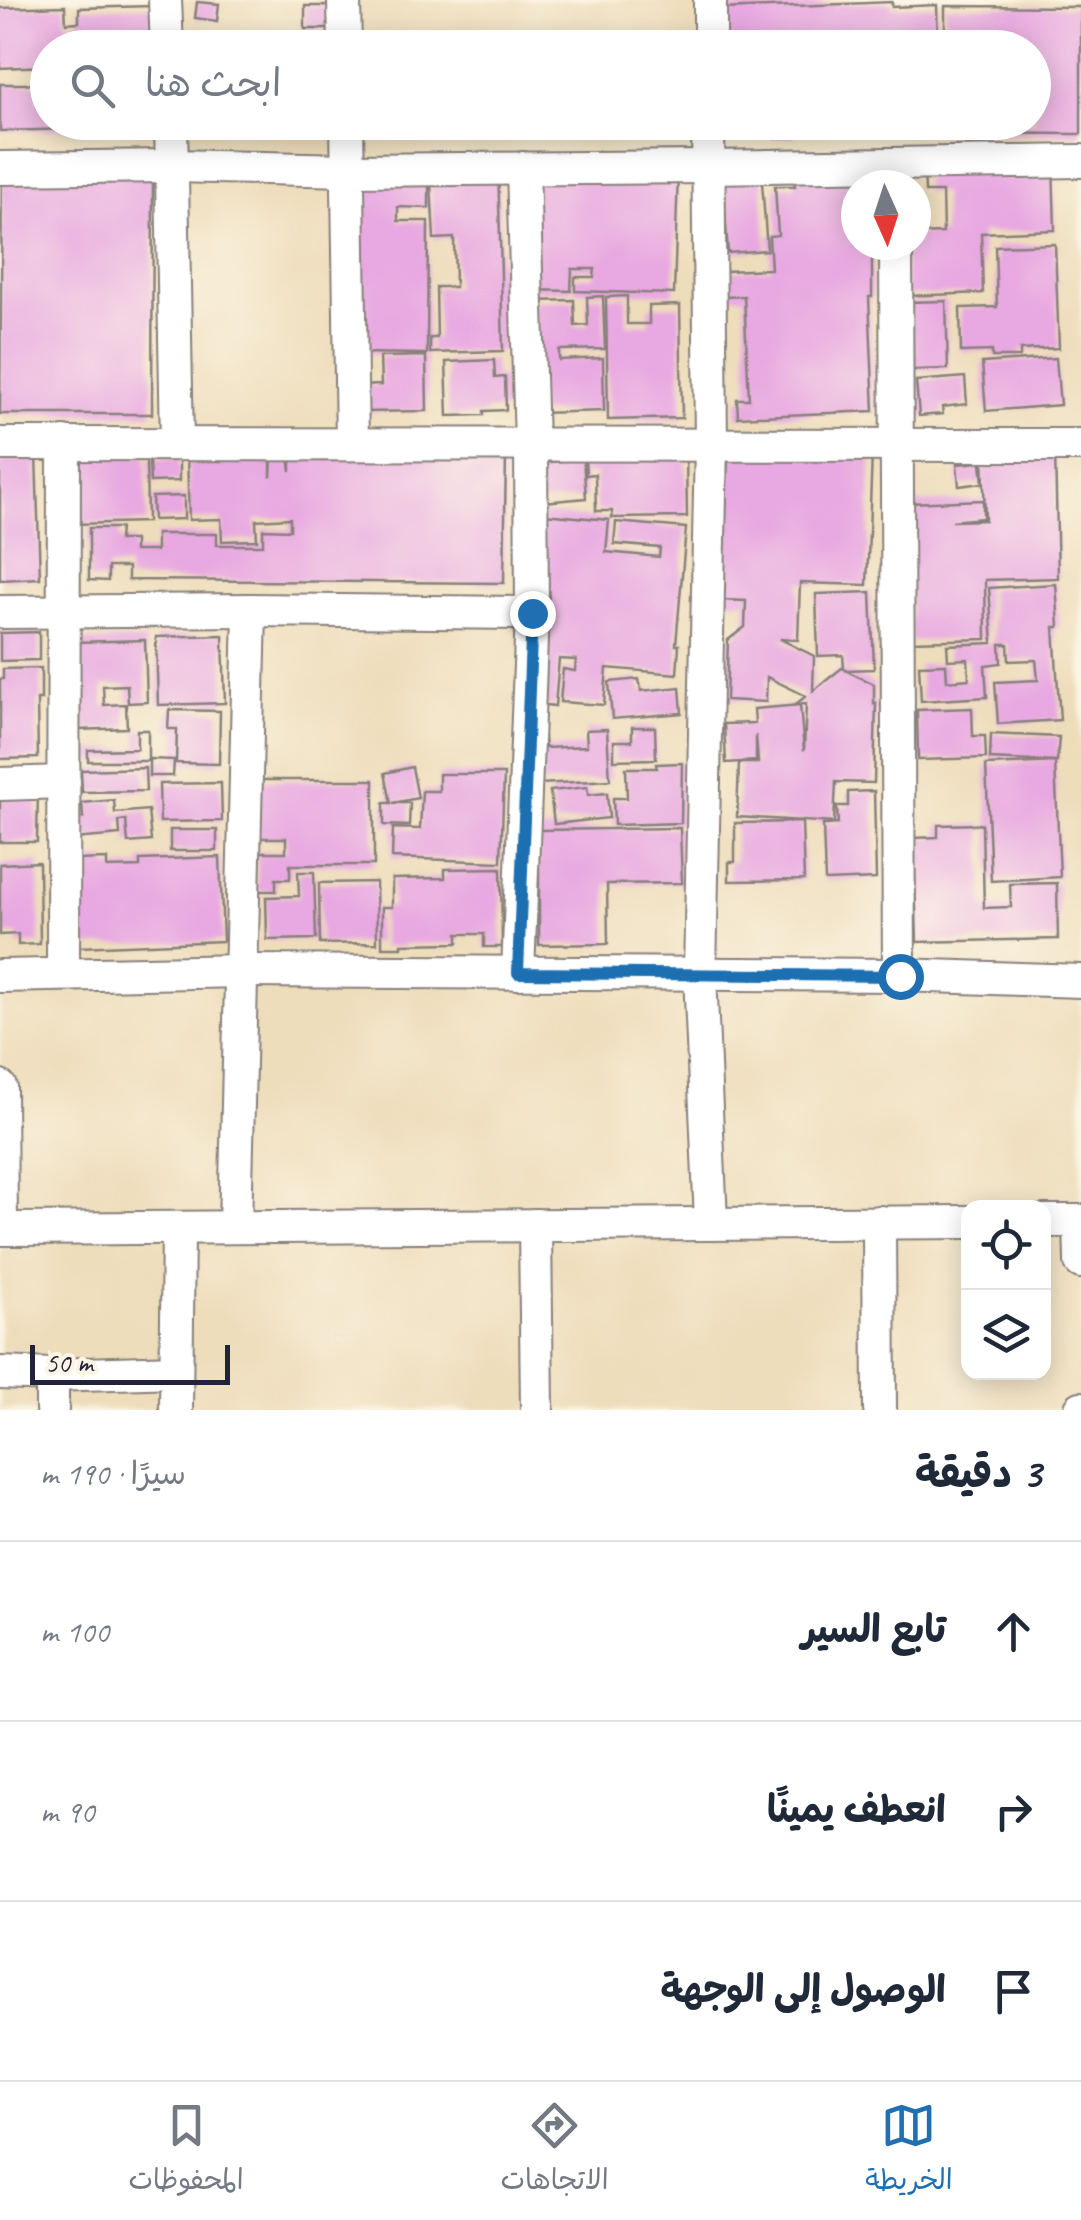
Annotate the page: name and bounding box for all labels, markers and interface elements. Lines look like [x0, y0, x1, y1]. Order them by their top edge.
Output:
search box [30, 30, 1051, 140]
icon: search [65, 58, 120, 113]
text: ابحث هنا [145, 60, 281, 107]
north arrow [841, 170, 931, 260]
route end [510, 591, 556, 637]
route start [878, 954, 924, 1000]
map controls [961, 1200, 1051, 1380]
button: locate [961, 1200, 1051, 1290]
button: layers [961, 1290, 1051, 1380]
scale bar [30, 1340, 230, 1384]
text: 50 m [45, 1345, 93, 1380]
text: 3 دقيقة [915, 1447, 1041, 1500]
text: سيرًا · 190 m [40, 1453, 186, 1494]
icon: ahead [986, 1604, 1041, 1659]
text: تابع السير [801, 1606, 946, 1653]
text: 100 m [40, 1611, 109, 1652]
icon: right [986, 1784, 1041, 1839]
text: انعطف يمينًا [767, 1786, 946, 1833]
text: 90 m [40, 1791, 94, 1832]
icon: arrive [986, 1964, 1041, 2019]
text: الوصول إلى الوجهة [660, 1966, 946, 2013]
tab: المحفوظات [128, 2098, 244, 2204]
tab: الاتجاهات [500, 2098, 609, 2204]
tab: الخريطة [865, 2098, 953, 2204]

